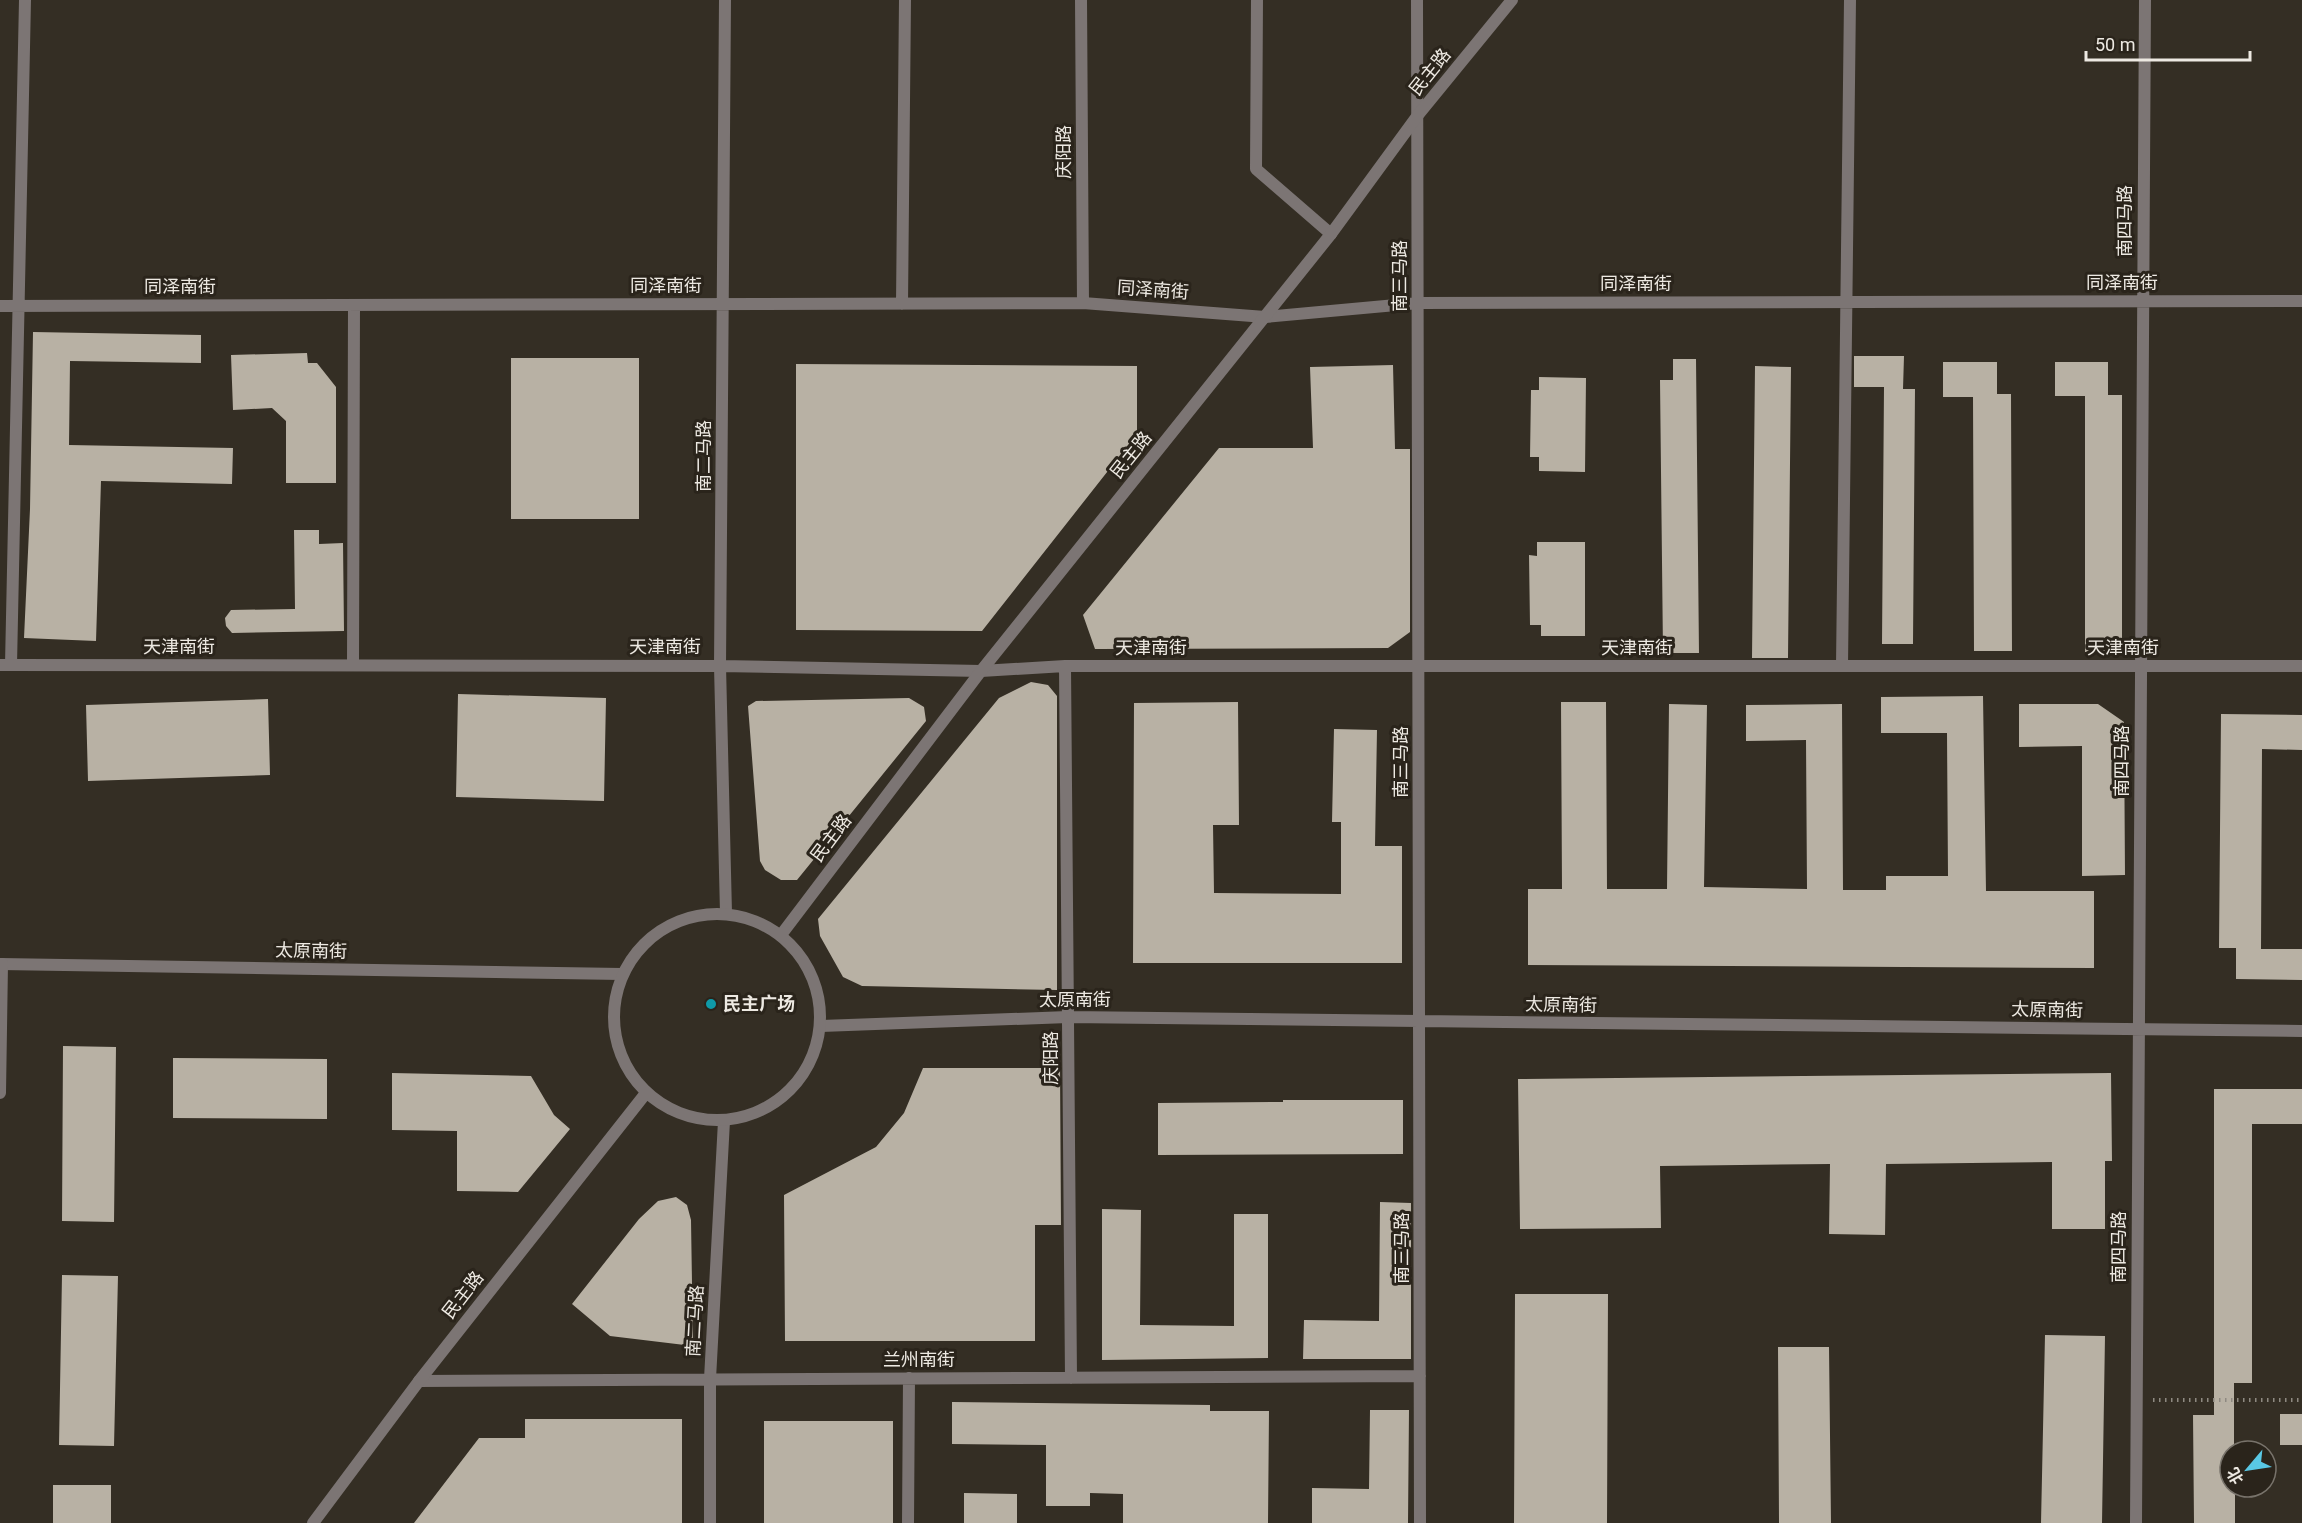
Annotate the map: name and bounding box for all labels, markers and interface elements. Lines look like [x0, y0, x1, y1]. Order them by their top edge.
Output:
scale bar [2086, 24, 2250, 62]
text: 50 m [2095, 34, 2135, 55]
street label: 民主路 [1404, 44, 1455, 99]
street label: 庆阳路 [1053, 125, 1074, 179]
street label: 南四马路 [2114, 185, 2135, 257]
street label: 南三马路 [1389, 240, 1410, 312]
street label: 同泽南街 [2086, 272, 2158, 293]
street label: 同泽南街 [1600, 273, 1672, 294]
street label: 同泽南街 [630, 275, 702, 296]
street label: 同泽南街 [144, 276, 216, 297]
street label: 同泽南街 [1116, 277, 1190, 302]
street label: 南二马路 [693, 420, 714, 492]
street label: 民主路 [1105, 427, 1156, 482]
street label: 天津南街 [143, 636, 215, 657]
street label: 天津南街 [629, 636, 701, 657]
street label: 天津南街 [1115, 637, 1187, 658]
street label: 天津南街 [1601, 637, 1673, 658]
street label: 天津南街 [2087, 637, 2159, 658]
street label: 南四马路 [2111, 725, 2132, 797]
street label: 南三马路 [1390, 726, 1411, 798]
street label: 民主路 [806, 810, 855, 866]
street label: 太原南街 [275, 939, 347, 962]
street label: 太原南街 [1039, 989, 1111, 1010]
place label: 民主广场 [723, 993, 795, 1014]
street label: 太原南街 [1525, 993, 1597, 1016]
marker: 民主广场 [704, 997, 718, 1011]
street label: 太原南街 [2011, 998, 2083, 1021]
street label: 庆阳路 [1040, 1031, 1061, 1085]
street label: 南四马路 [2108, 1211, 2129, 1283]
street label: 南三马路 [1391, 1212, 1412, 1284]
street label: 民主路 [438, 1267, 488, 1322]
street label: 南二马路 [682, 1284, 707, 1357]
street label: 兰州南街 [883, 1349, 955, 1370]
north arrow [2218, 1439, 2278, 1499]
text: 北 [2223, 1464, 2248, 1488]

